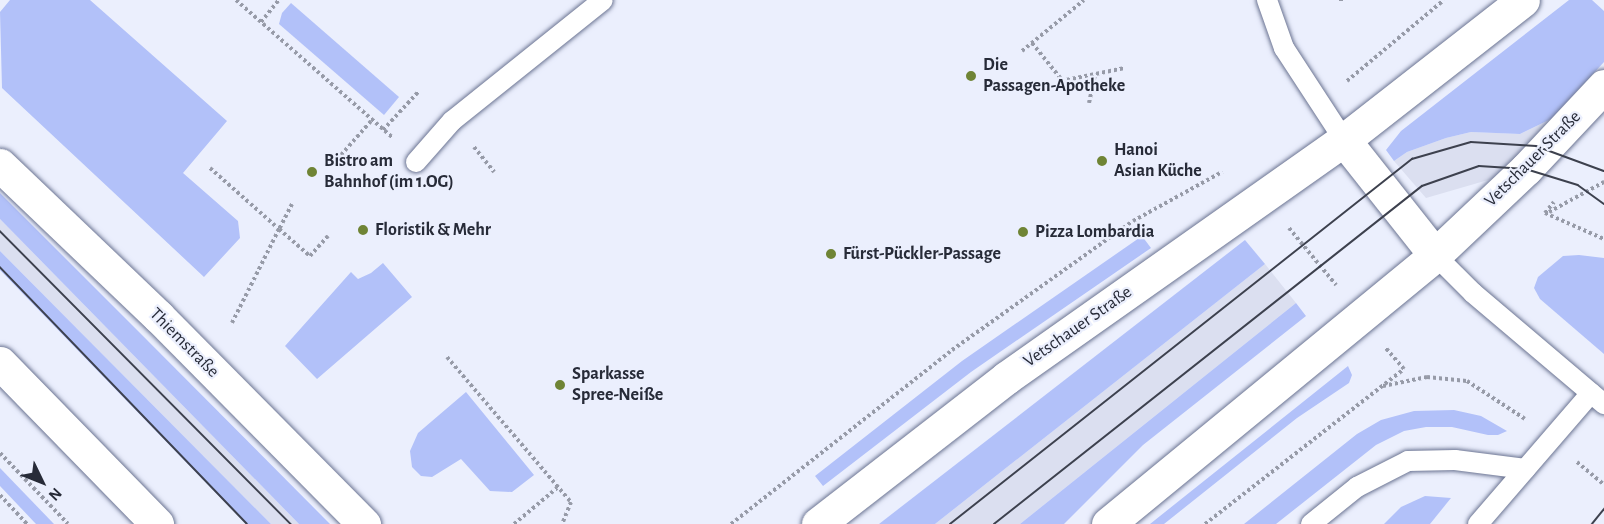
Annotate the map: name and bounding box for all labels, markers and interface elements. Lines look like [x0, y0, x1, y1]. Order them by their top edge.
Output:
place label: Die Passagen-Apotheke [983, 55, 1125, 98]
marker: Die Passagen-Apotheke [964, 69, 978, 83]
street label: Vetschauer Straße [1480, 106, 1586, 212]
place label: Hanoi Asian Küche [1114, 140, 1202, 182]
place label: Bistro am Bahnhof (im 1.OG) [324, 151, 454, 194]
marker: Hanoi Asian Küche [1095, 154, 1109, 168]
marker: Bistro am Bahnhof (im 1.OG) [305, 165, 319, 179]
place label: Floristik & Mehr [375, 219, 491, 241]
place label: Pizza Lombardia [1035, 221, 1154, 243]
marker: Floristik & Mehr [356, 223, 370, 237]
marker: Pizza Lombardia [1016, 225, 1030, 239]
place label: Fürst-Pückler-Passage [843, 243, 1001, 265]
marker: Fürst-Pückler-Passage [824, 247, 838, 261]
street label: Vetschauer Straße [1020, 282, 1136, 372]
street label: Thiemstraße [145, 304, 223, 382]
place label: Sparkasse Spree-Neiße [572, 364, 663, 406]
marker: Sparkasse Spree-Neiße [553, 378, 567, 392]
north arrow [12, 452, 72, 512]
text: N [46, 485, 65, 504]

